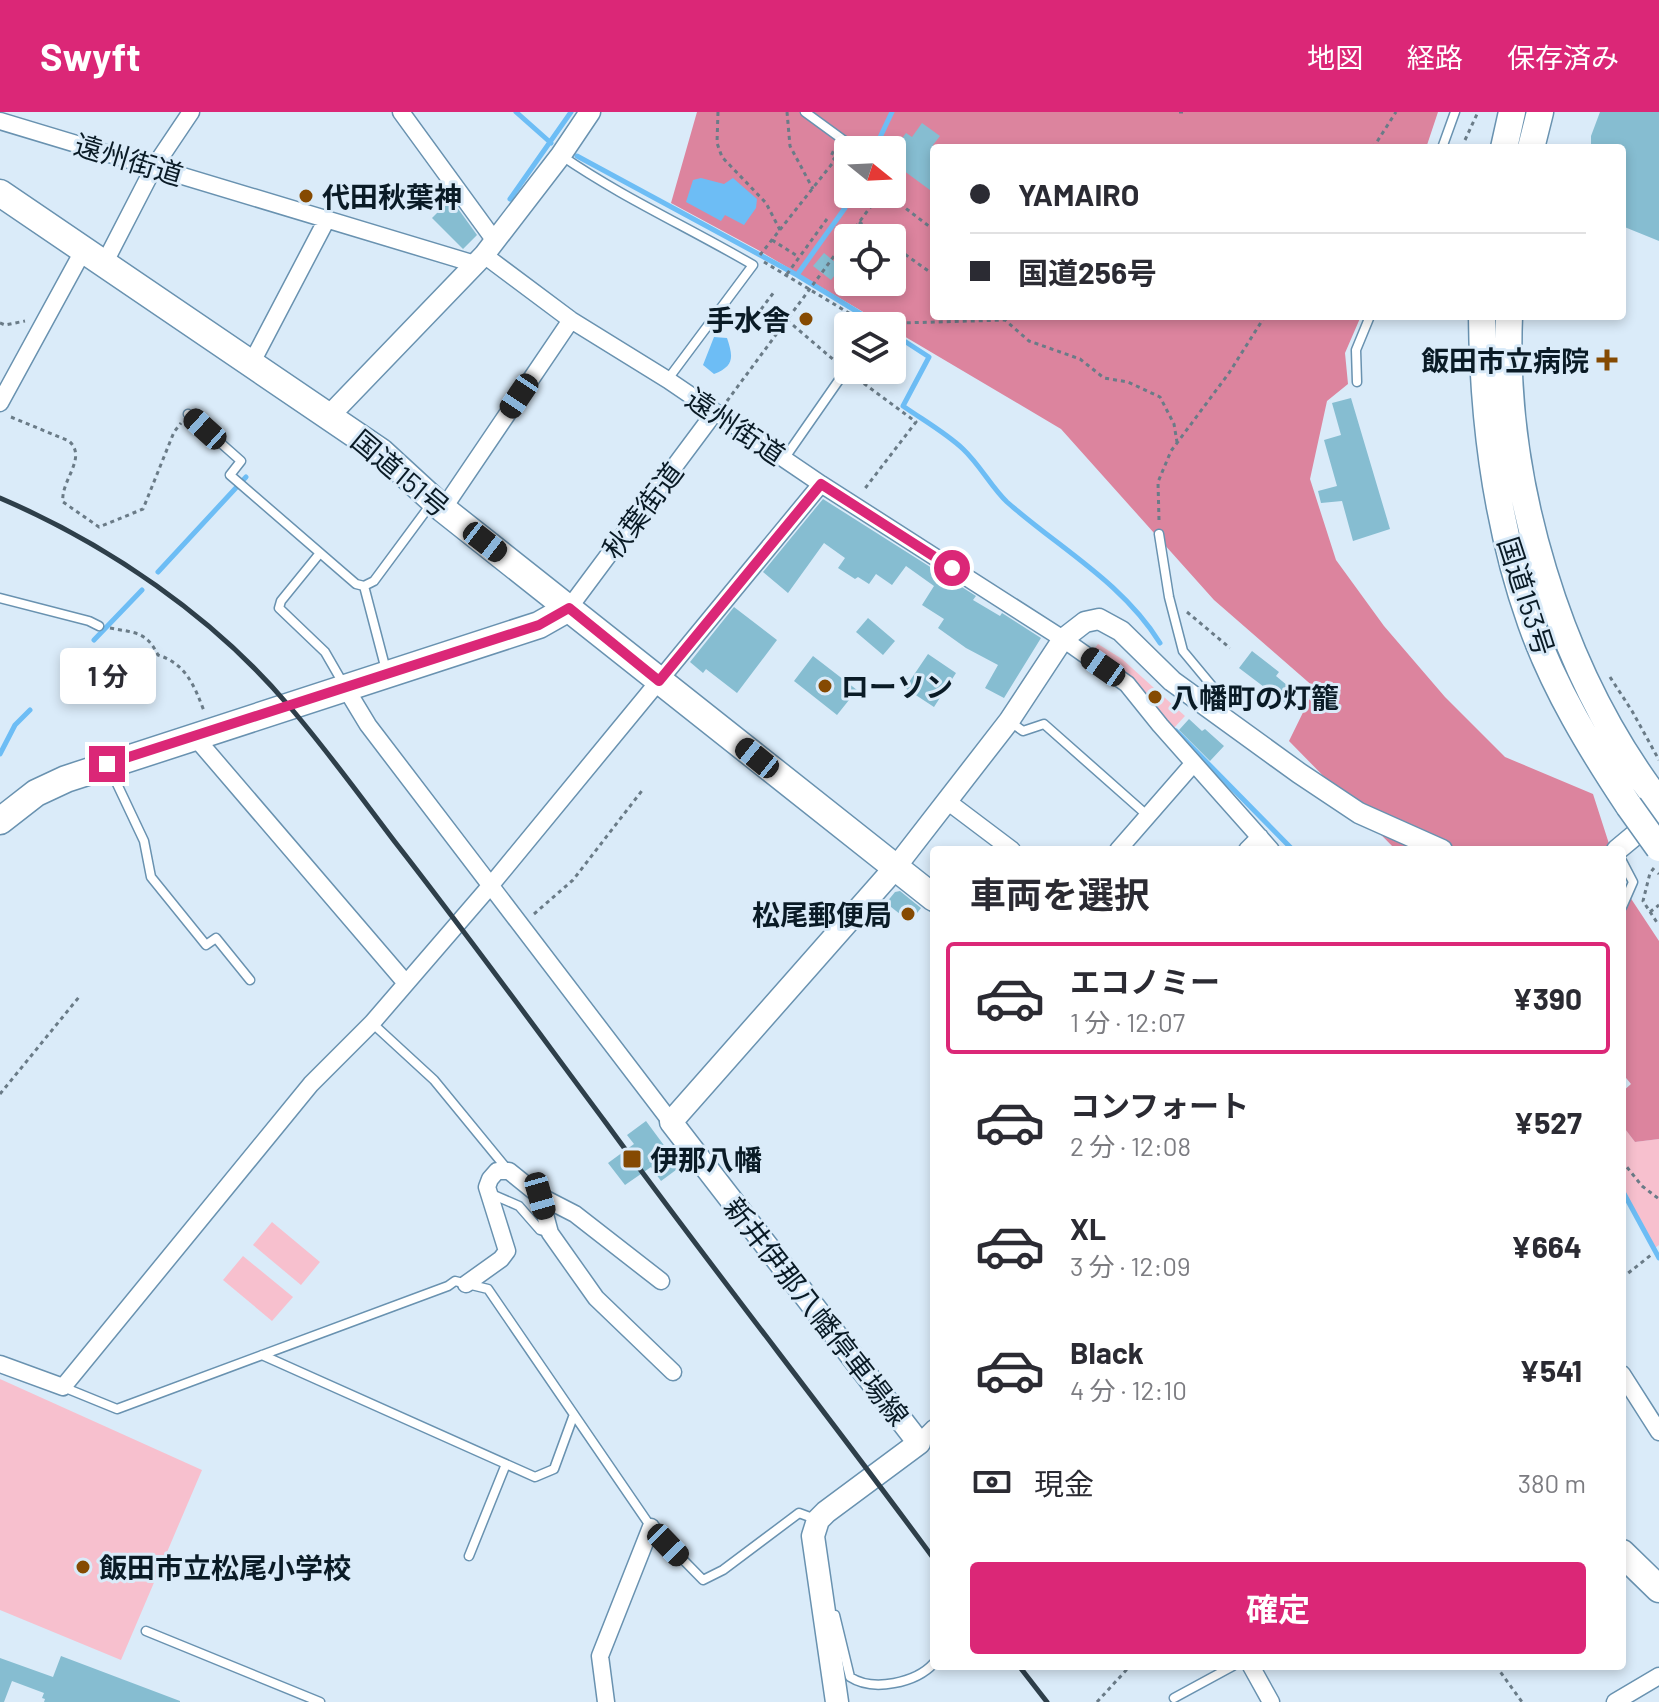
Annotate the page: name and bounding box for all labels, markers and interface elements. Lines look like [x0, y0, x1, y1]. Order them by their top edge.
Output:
text: Swyft [40, 33, 141, 79]
text: 地図 [1307, 40, 1363, 74]
text: 経路 [1407, 40, 1463, 74]
text: 保存済み [1507, 40, 1619, 74]
street label: 遠州街道 [70, 126, 188, 192]
north arrow [834, 136, 906, 208]
map controls [834, 136, 906, 384]
text: YAMAIRO [1018, 176, 1139, 212]
place label: 代田秋葉神 [322, 179, 462, 213]
marker: 代田秋葉神 [297, 187, 315, 205]
button: locate [834, 224, 906, 296]
text: 国道256号 [1018, 254, 1157, 290]
place label: 手水舎 [706, 302, 790, 336]
marker: 手水舎 [797, 310, 815, 328]
button: layers [834, 312, 906, 384]
place label: 飯田市立病院 [1421, 343, 1589, 377]
marker: 飯田市立病院 [1596, 349, 1618, 371]
car [496, 369, 542, 423]
street label: 遠州街道 [680, 381, 792, 471]
car [179, 404, 231, 454]
street label: 国道151号 [345, 422, 457, 524]
street label: 秋葉街道 [595, 455, 689, 565]
car [459, 518, 511, 566]
street label: 国道153号 [1492, 532, 1562, 660]
route start [934, 550, 970, 586]
car [1076, 643, 1130, 691]
callout: 1 分 [59, 648, 155, 704]
text: 1 分 [88, 660, 128, 691]
place label: ローソン [841, 669, 953, 703]
marker: ローソン [816, 677, 834, 695]
place label: 八幡町の灯籠 [1171, 680, 1339, 714]
marker: 八幡町の灯籠 [1146, 688, 1164, 706]
car [731, 734, 783, 782]
route end [89, 746, 125, 782]
text: 車両を選択 [970, 872, 1150, 915]
place label: 松尾郵便局 [752, 897, 892, 931]
marker: 松尾郵便局 [899, 905, 917, 923]
icon: car [974, 962, 1046, 1034]
text: エコノミー [1070, 963, 1220, 999]
text: ¥390 [1512, 980, 1582, 1016]
text: 1 分 · 12:07 [1070, 1006, 1185, 1037]
icon: car [974, 1086, 1046, 1158]
text: コンフォート [1070, 1087, 1249, 1123]
text: ¥527 [1514, 1104, 1582, 1140]
text: 2 分 · 12:08 [1070, 1130, 1191, 1161]
place label: 伊那八幡 [650, 1142, 762, 1176]
marker: 伊那八幡 [621, 1148, 643, 1170]
car [522, 1170, 558, 1222]
street label: 新井伊那八幡停車場線 [717, 1190, 917, 1432]
icon: car [974, 1210, 1046, 1282]
text: XL [1070, 1210, 1106, 1246]
text: ¥664 [1511, 1228, 1582, 1264]
text: 3 分 · 12:09 [1070, 1250, 1191, 1281]
icon: car [974, 1334, 1046, 1406]
text: Black [1070, 1334, 1144, 1370]
text: ¥541 [1519, 1352, 1582, 1388]
text: 4 分 · 12:10 [1070, 1374, 1187, 1405]
icon: cash [970, 1460, 1014, 1504]
text: 現金 [1034, 1465, 1094, 1501]
text: 380 m [1518, 1467, 1586, 1498]
car [643, 1519, 693, 1571]
place label: 飯田市立松尾小学校 [99, 1550, 351, 1584]
marker: 飯田市立松尾小学校 [74, 1558, 92, 1576]
button: 確定 [970, 1562, 1586, 1654]

